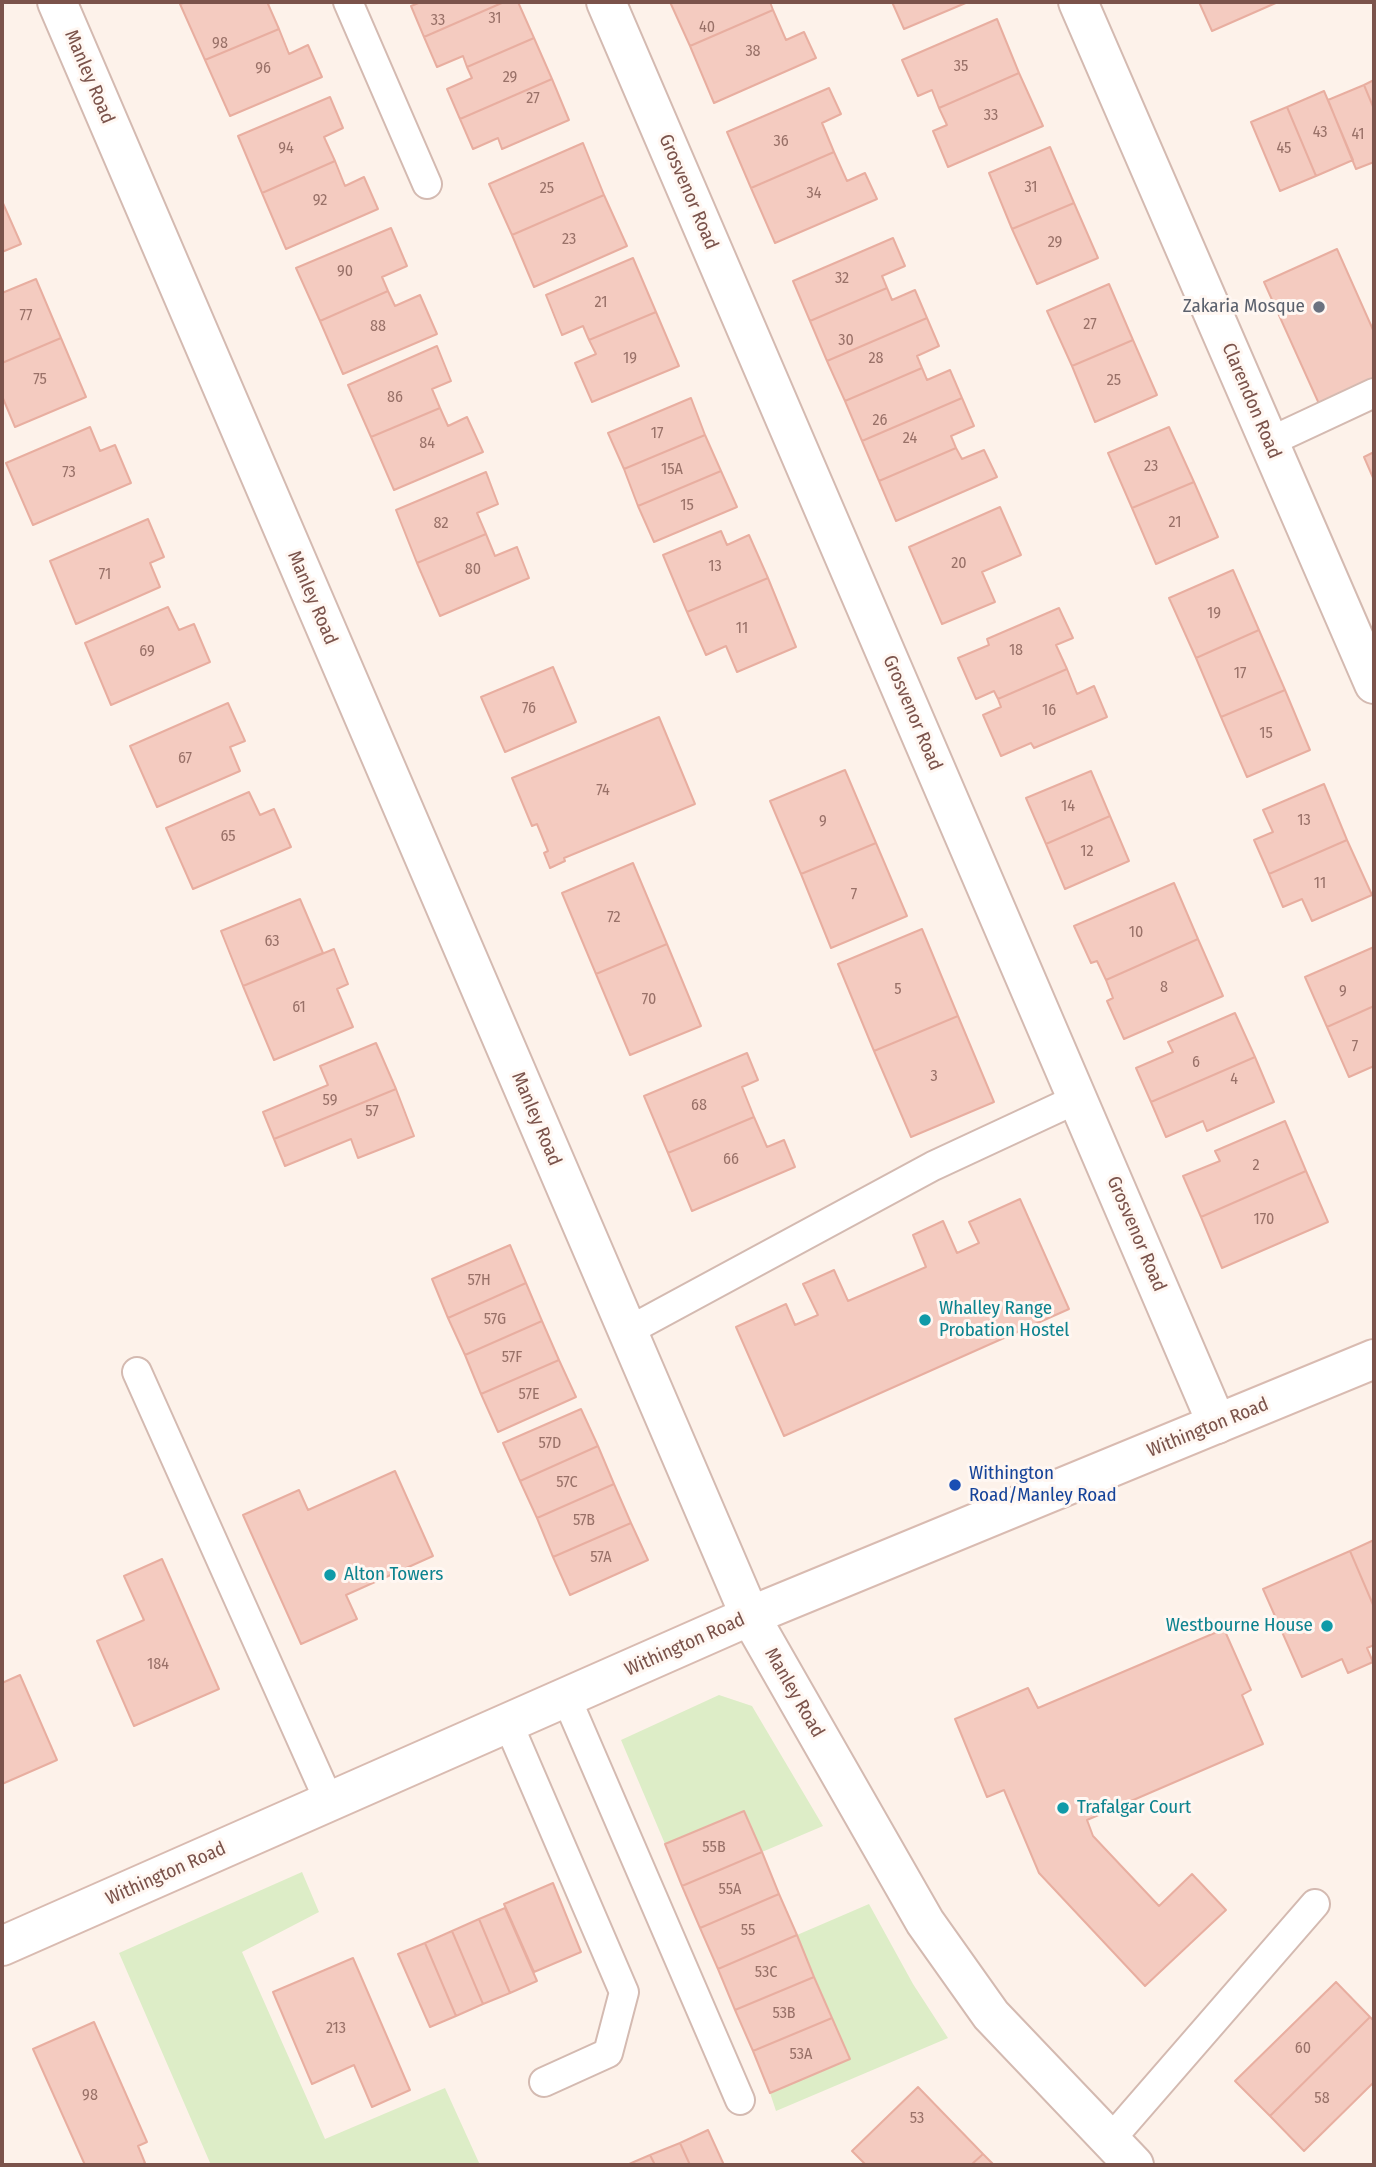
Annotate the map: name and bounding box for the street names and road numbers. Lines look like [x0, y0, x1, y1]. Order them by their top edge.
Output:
street label: Manley Road [59, 27, 119, 127]
street label: Grosvenor Road [653, 131, 723, 253]
street label: Clarendon Road [1216, 340, 1286, 462]
street label: Manley Road [282, 548, 342, 648]
street label: Grosvenor Road [877, 652, 947, 774]
street label: Manley Road [506, 1069, 566, 1169]
street label: Grosvenor Road [1101, 1173, 1171, 1295]
street label: Withington Road [1144, 1393, 1272, 1463]
street label: Withington Road [622, 1608, 748, 1682]
street label: Manley Road [759, 1644, 829, 1742]
street label: Withington Road [103, 1837, 229, 1911]

